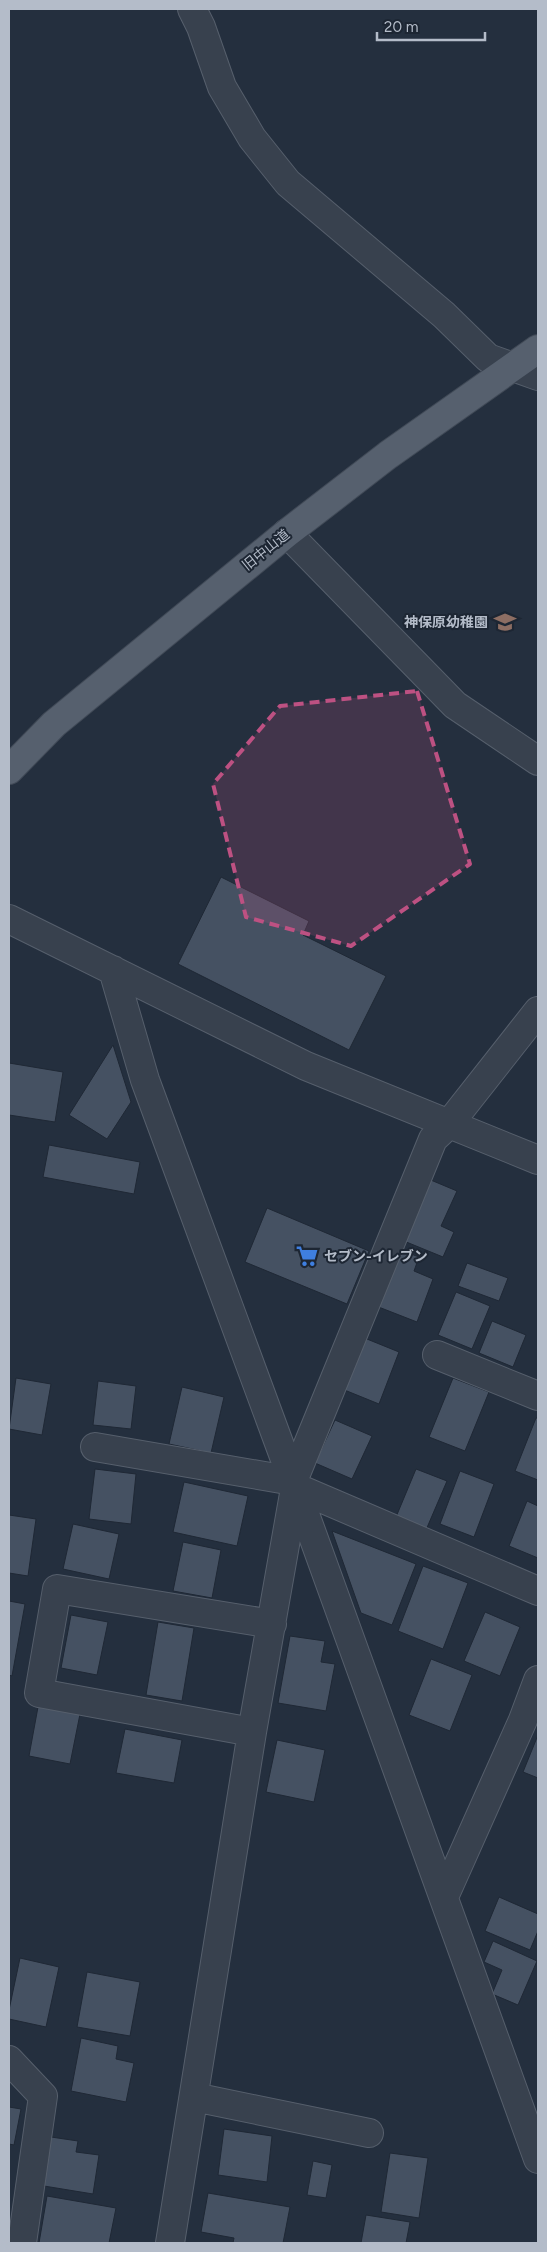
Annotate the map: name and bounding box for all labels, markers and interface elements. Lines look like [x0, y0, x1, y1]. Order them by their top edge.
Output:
scale bar [377, 10, 484, 42]
text: 20 m [384, 18, 418, 36]
street label: 旧中山道 [239, 526, 293, 574]
school or university icon: 神保原幼稚園 [492, 609, 518, 635]
place label: 神保原幼稚園 [404, 614, 488, 631]
supermarket icon: セブン-イレブン [294, 1243, 320, 1269]
place label: セブン-イレブン [324, 1248, 428, 1265]

